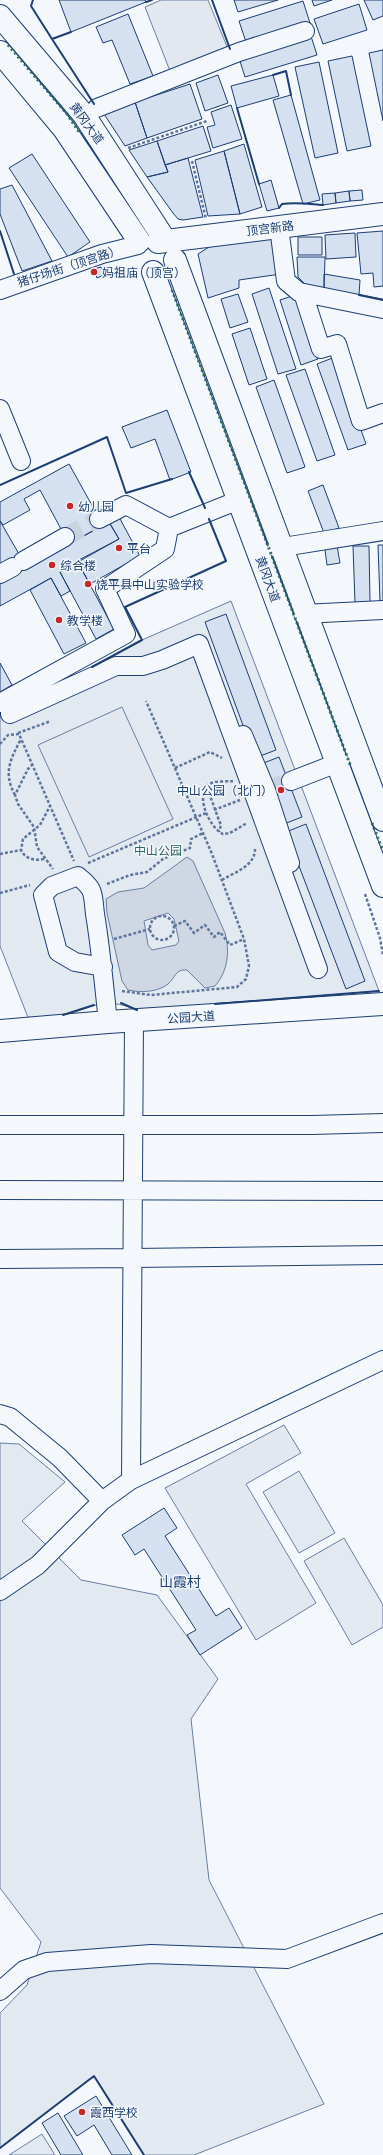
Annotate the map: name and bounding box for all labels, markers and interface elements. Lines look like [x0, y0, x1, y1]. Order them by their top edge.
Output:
street label: 黄冈大道 [67, 99, 107, 147]
street label: 顶宫新路 [245, 218, 295, 238]
street label: 猪仔场街（顶宫路） [15, 242, 123, 290]
place label: 妈祖庙（顶宫） [102, 265, 186, 280]
marker: 妈祖庙（顶宫） [89, 267, 99, 277]
place label: 幼儿园 [78, 499, 114, 514]
marker: 幼儿园 [65, 501, 75, 511]
place label: 平台 [127, 541, 151, 556]
marker: 平台 [114, 543, 124, 553]
street label: 黄冈大道 [253, 554, 283, 604]
place label: 综合楼 [60, 558, 96, 573]
marker: 综合楼 [47, 560, 57, 570]
place label: 饶平县中山实验学校 [96, 577, 204, 592]
marker: 饶平县中山实验学校 [83, 579, 93, 589]
place label: 教学楼 [67, 613, 103, 628]
marker: 教学楼 [54, 615, 64, 625]
place label: 中山公园（北门） [177, 783, 273, 798]
marker: 中山公园（北门） [276, 785, 286, 795]
park label: 中山公园 [134, 843, 182, 858]
street label: 公园大道 [167, 1008, 215, 1026]
district label: 山霞村 [159, 1573, 201, 1591]
place label: 霞西学校 [90, 2105, 138, 2120]
marker: 霞西学校 [77, 2107, 87, 2117]

